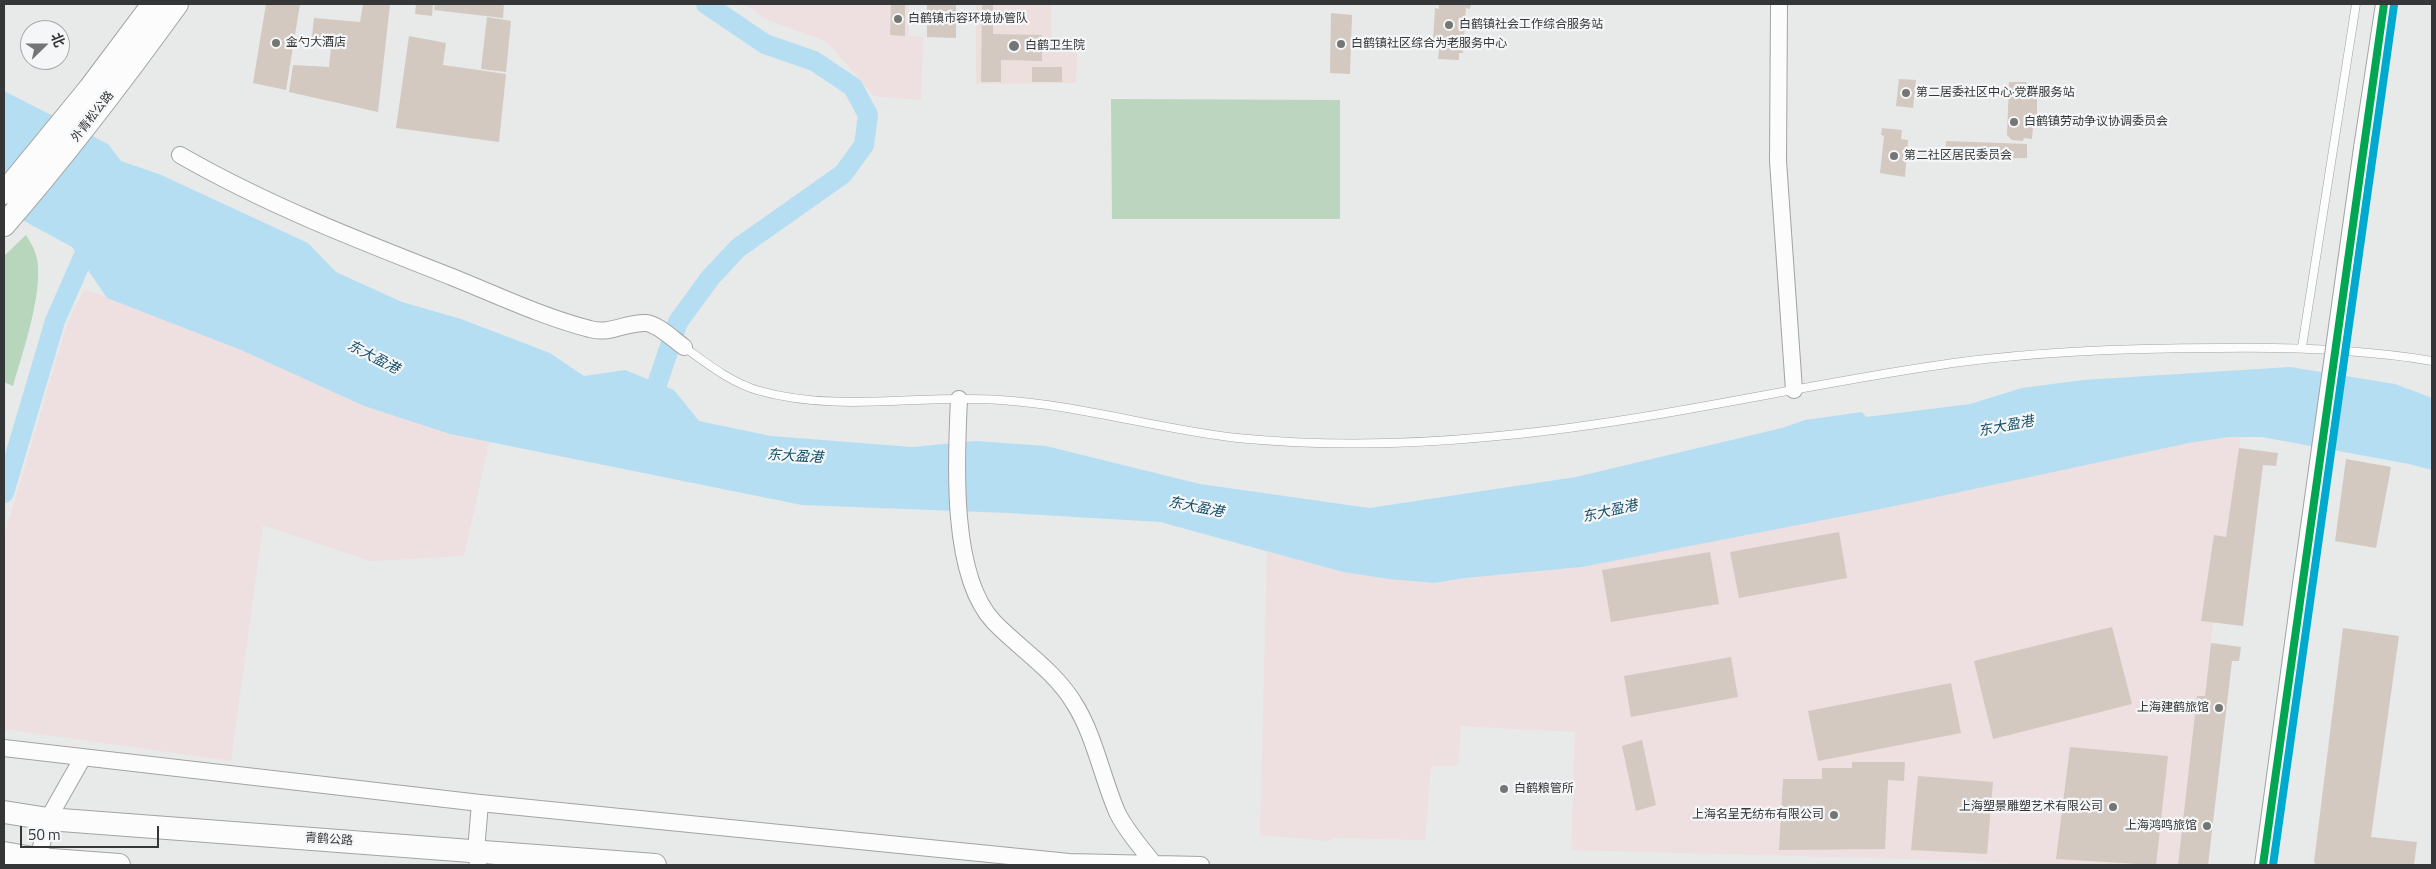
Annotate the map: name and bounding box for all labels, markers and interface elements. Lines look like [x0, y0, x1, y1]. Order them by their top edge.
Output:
place label: 白鹤镇市容环境协管队 [908, 12, 1028, 26]
marker: 白鹤镇市容环境协管队 [892, 13, 904, 25]
place label: 白鹤镇社会工作综合服务站 [1459, 18, 1603, 32]
marker: 白鹤镇社会工作综合服务站 [1443, 19, 1455, 31]
north arrow [20, 20, 70, 70]
text: 北 [46, 29, 71, 50]
place label: 金勺大酒店 [286, 36, 346, 50]
marker: 金勺大酒店 [270, 37, 282, 49]
place label: 白鹤镇社区综合为老服务中心 [1351, 37, 1507, 51]
marker: 白鹤镇社区综合为老服务中心 [1335, 38, 1347, 50]
marker: 白鹤卫生院 [1007, 39, 1021, 53]
place label: 白鹤卫生院 [1025, 39, 1085, 53]
place label: 第二居委社区中心·党群服务站 [1916, 86, 2075, 100]
marker: 第二居委社区中心·党群服务站 [1900, 87, 1912, 99]
street label: 外青松公路 [69, 89, 117, 145]
place label: 白鹤镇劳动争议协调委员会 [2024, 115, 2168, 129]
marker: 白鹤镇劳动争议协调委员会 [2008, 116, 2020, 128]
place label: 第二社区居民委员会 [1904, 149, 2012, 163]
marker: 第二社区居民委员会 [1888, 150, 1900, 162]
water label: 东大盈港 [344, 338, 402, 378]
water label: 东大盈港 [1977, 413, 2035, 441]
water label: 东大盈港 [767, 447, 823, 467]
water label: 东大盈港 [1167, 494, 1225, 522]
water label: 东大盈港 [1581, 498, 1639, 526]
place label: 上海建鹤旅馆 [2137, 701, 2209, 715]
marker: 上海建鹤旅馆 [2213, 702, 2225, 714]
place label: 白鹤粮管所 [1514, 782, 1574, 796]
marker: 白鹤粮管所 [1498, 783, 1510, 795]
place label: 上海塑景雕塑艺术有限公司 [1959, 800, 2103, 814]
marker: 上海塑景雕塑艺术有限公司 [2107, 801, 2119, 813]
place label: 上海名呈无纺布有限公司 [1692, 808, 1824, 822]
marker: 上海名呈无纺布有限公司 [1828, 809, 1840, 821]
scale bar [22, 816, 161, 848]
place label: 上海鸿鸣旅馆 [2125, 819, 2197, 833]
marker: 上海鸿鸣旅馆 [2201, 820, 2213, 832]
text: 50 m [28, 823, 61, 846]
street label: 青鹤公路 [305, 831, 353, 849]

